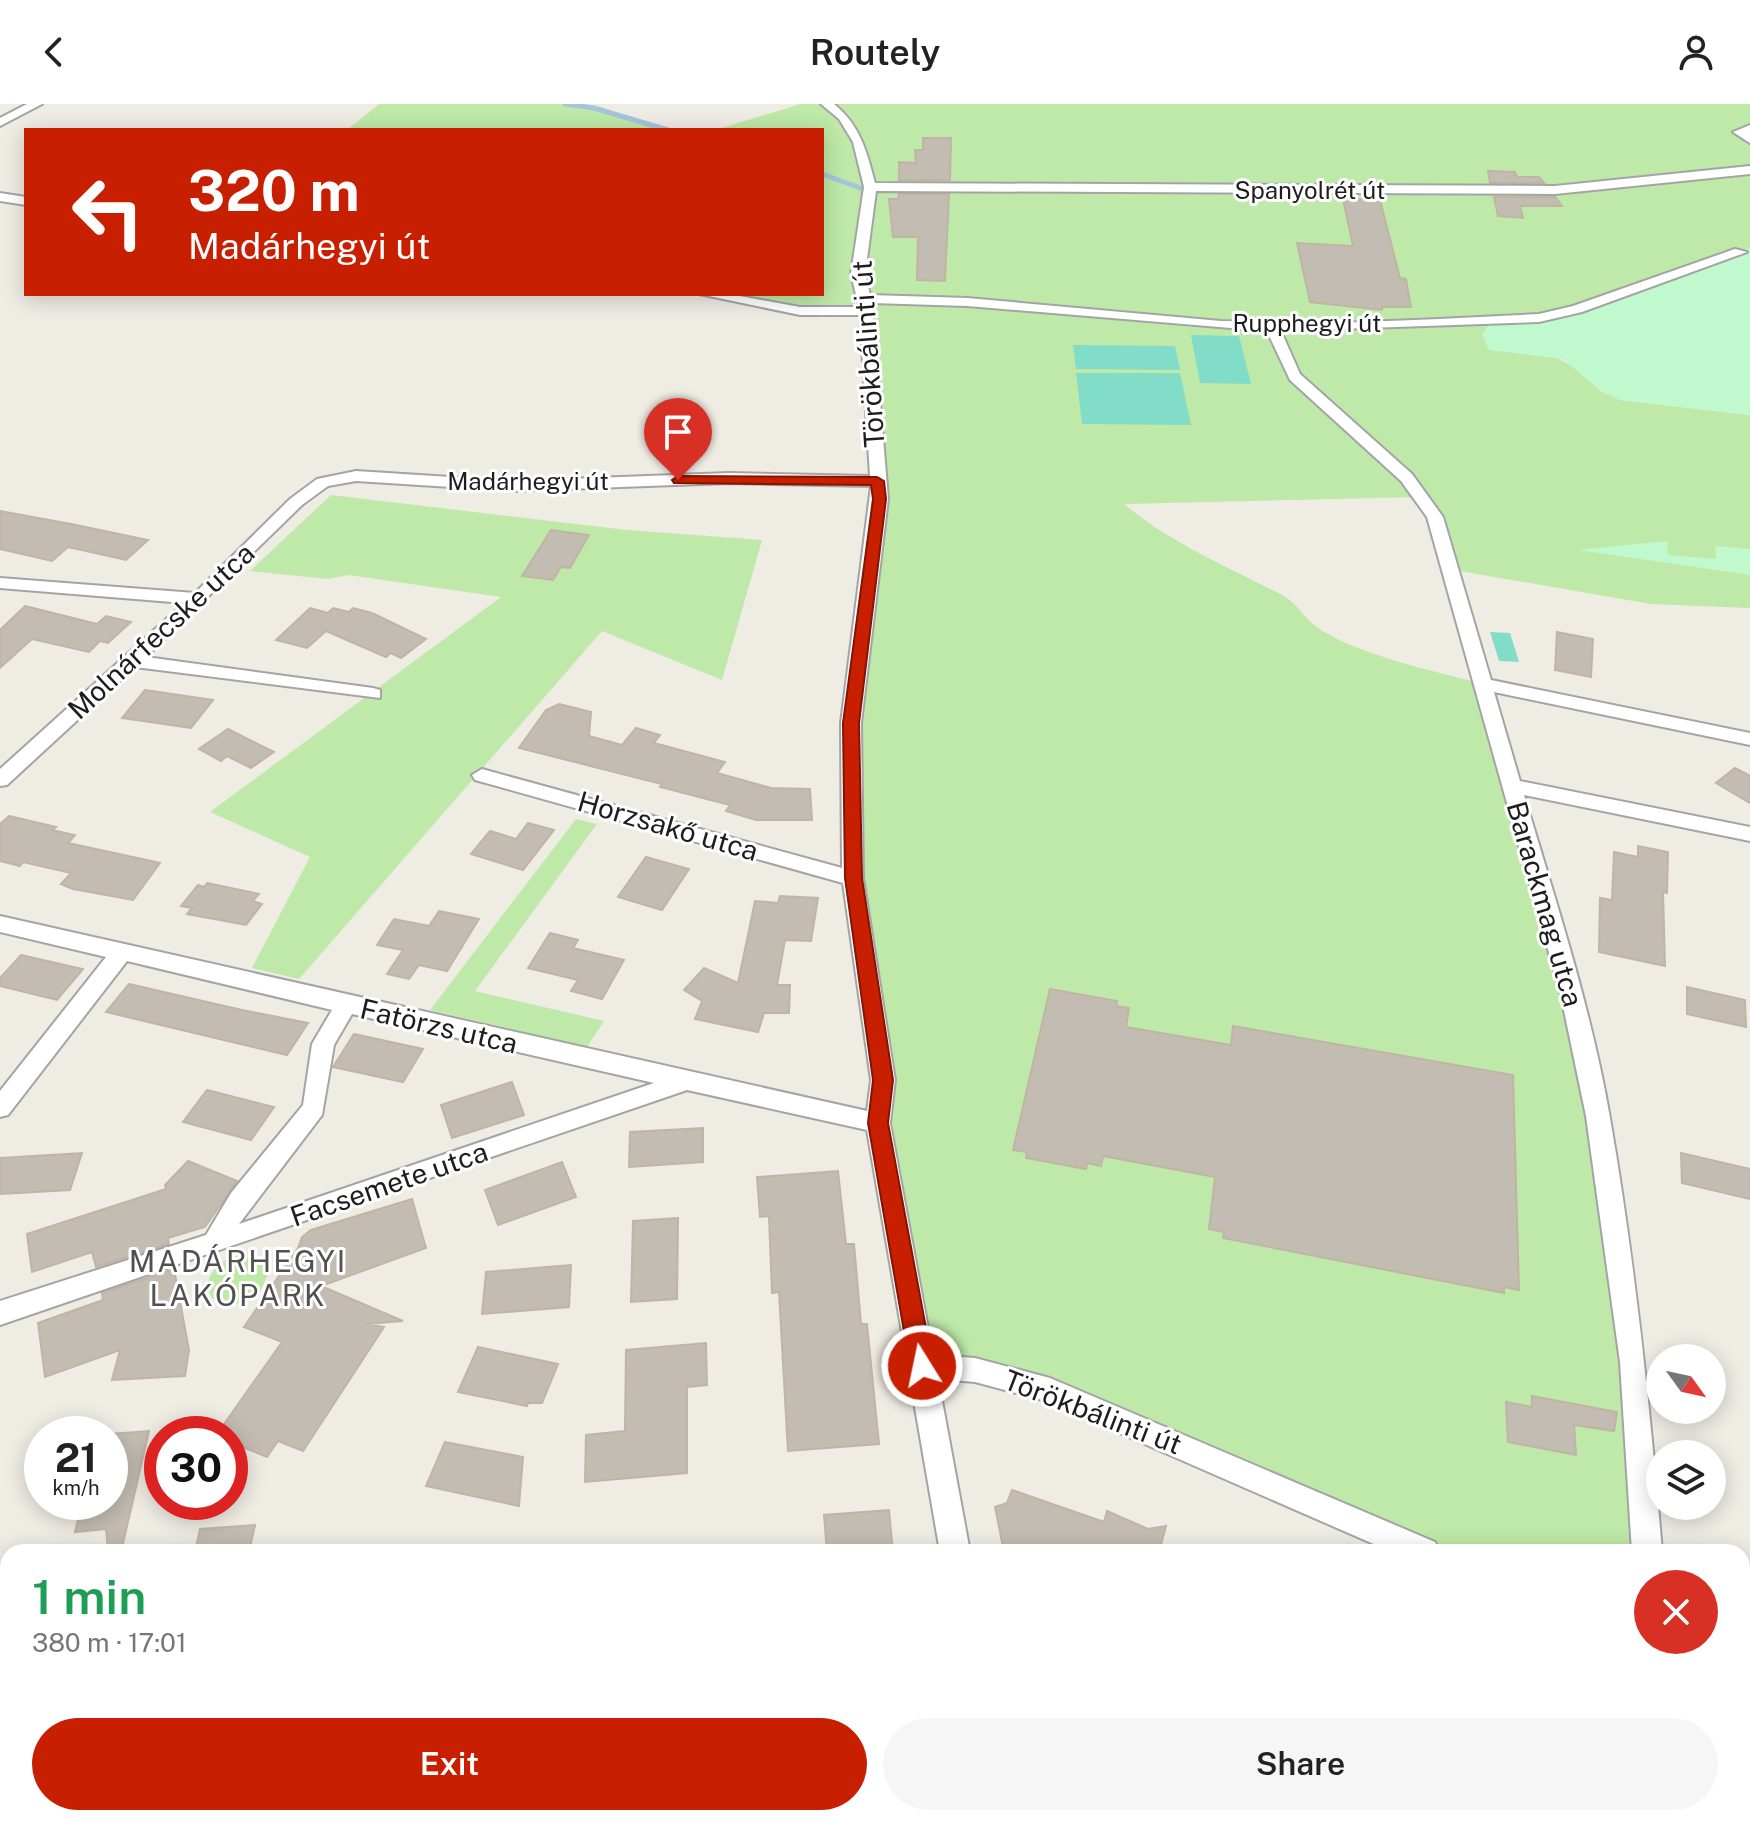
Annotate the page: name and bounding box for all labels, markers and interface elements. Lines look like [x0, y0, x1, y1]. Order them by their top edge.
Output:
icon: back [32, 30, 76, 74]
icon: person [1674, 30, 1718, 74]
text: Routely [810, 31, 940, 73]
text: 320 m [188, 158, 360, 224]
icon: left [56, 160, 160, 264]
street label: Spanyolrét út [1235, 176, 1385, 204]
text: Madárhegyi út [188, 225, 430, 267]
street label: Törökbálinti út [844, 259, 891, 449]
street label: Rupphegyi út [1233, 309, 1381, 337]
pin [644, 398, 712, 480]
icon: arrive [656, 410, 700, 454]
street label: Madárhegyi út [447, 467, 609, 495]
street label: Molnárfecske utca [61, 536, 261, 725]
street label: Horzsakő utca [574, 784, 762, 867]
street label: Barackmag utca [1500, 797, 1591, 1010]
street label: Fatörzs utca [357, 991, 521, 1060]
street label: Facsemete utca [286, 1134, 492, 1233]
district label: MADÁRHEGYI LAKÓPARK [129, 1243, 347, 1313]
position arrow [880, 1324, 964, 1408]
north arrow [1646, 1344, 1726, 1424]
map controls [1646, 1344, 1726, 1520]
street label: Törökbálinti út [1000, 1363, 1187, 1461]
speed limit sign: 30 [144, 1416, 248, 1520]
text: 21 [55, 1434, 97, 1481]
button: layers [1646, 1440, 1726, 1520]
text: km/h [52, 1476, 100, 1500]
text: 1 min [32, 1568, 146, 1625]
button: close [1634, 1570, 1718, 1654]
text: 380 m · 17:01 [32, 1627, 187, 1658]
button: Exit [32, 1718, 867, 1810]
button: Share [883, 1718, 1718, 1810]

